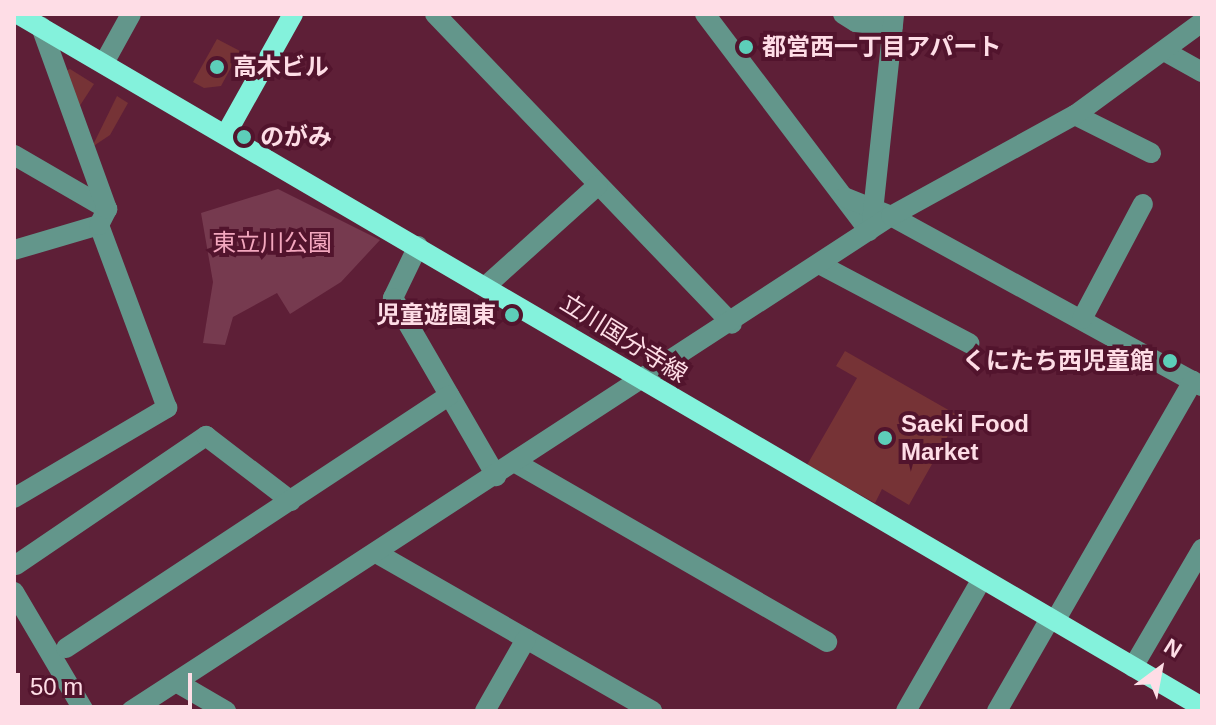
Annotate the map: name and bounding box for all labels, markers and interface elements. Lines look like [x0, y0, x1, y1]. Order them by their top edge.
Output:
place label: 都営西一丁目アパート [762, 33, 1002, 61]
marker: 都営西一丁目アパート [737, 38, 755, 56]
place label: 高木ビル [233, 53, 329, 81]
marker: 高木ビル [208, 58, 226, 76]
place label: のがみ [260, 123, 332, 151]
marker: のがみ [235, 128, 253, 146]
park label: 東立川公園 [212, 229, 332, 257]
street label: 立川国分寺線 [555, 288, 693, 388]
place label: 児童遊園東 [376, 301, 496, 329]
marker: 児童遊園東 [503, 306, 521, 324]
place label: くにたち西児童館 [962, 347, 1154, 375]
marker: くにたち西児童館 [1161, 352, 1179, 370]
place label: Saeki Food Market [901, 410, 1029, 466]
marker: Saeki Food Market [876, 429, 894, 447]
north arrow [1120, 629, 1200, 709]
text: N [1160, 633, 1186, 663]
scale bar [20, 657, 196, 707]
text: 50 m [30, 673, 83, 700]

